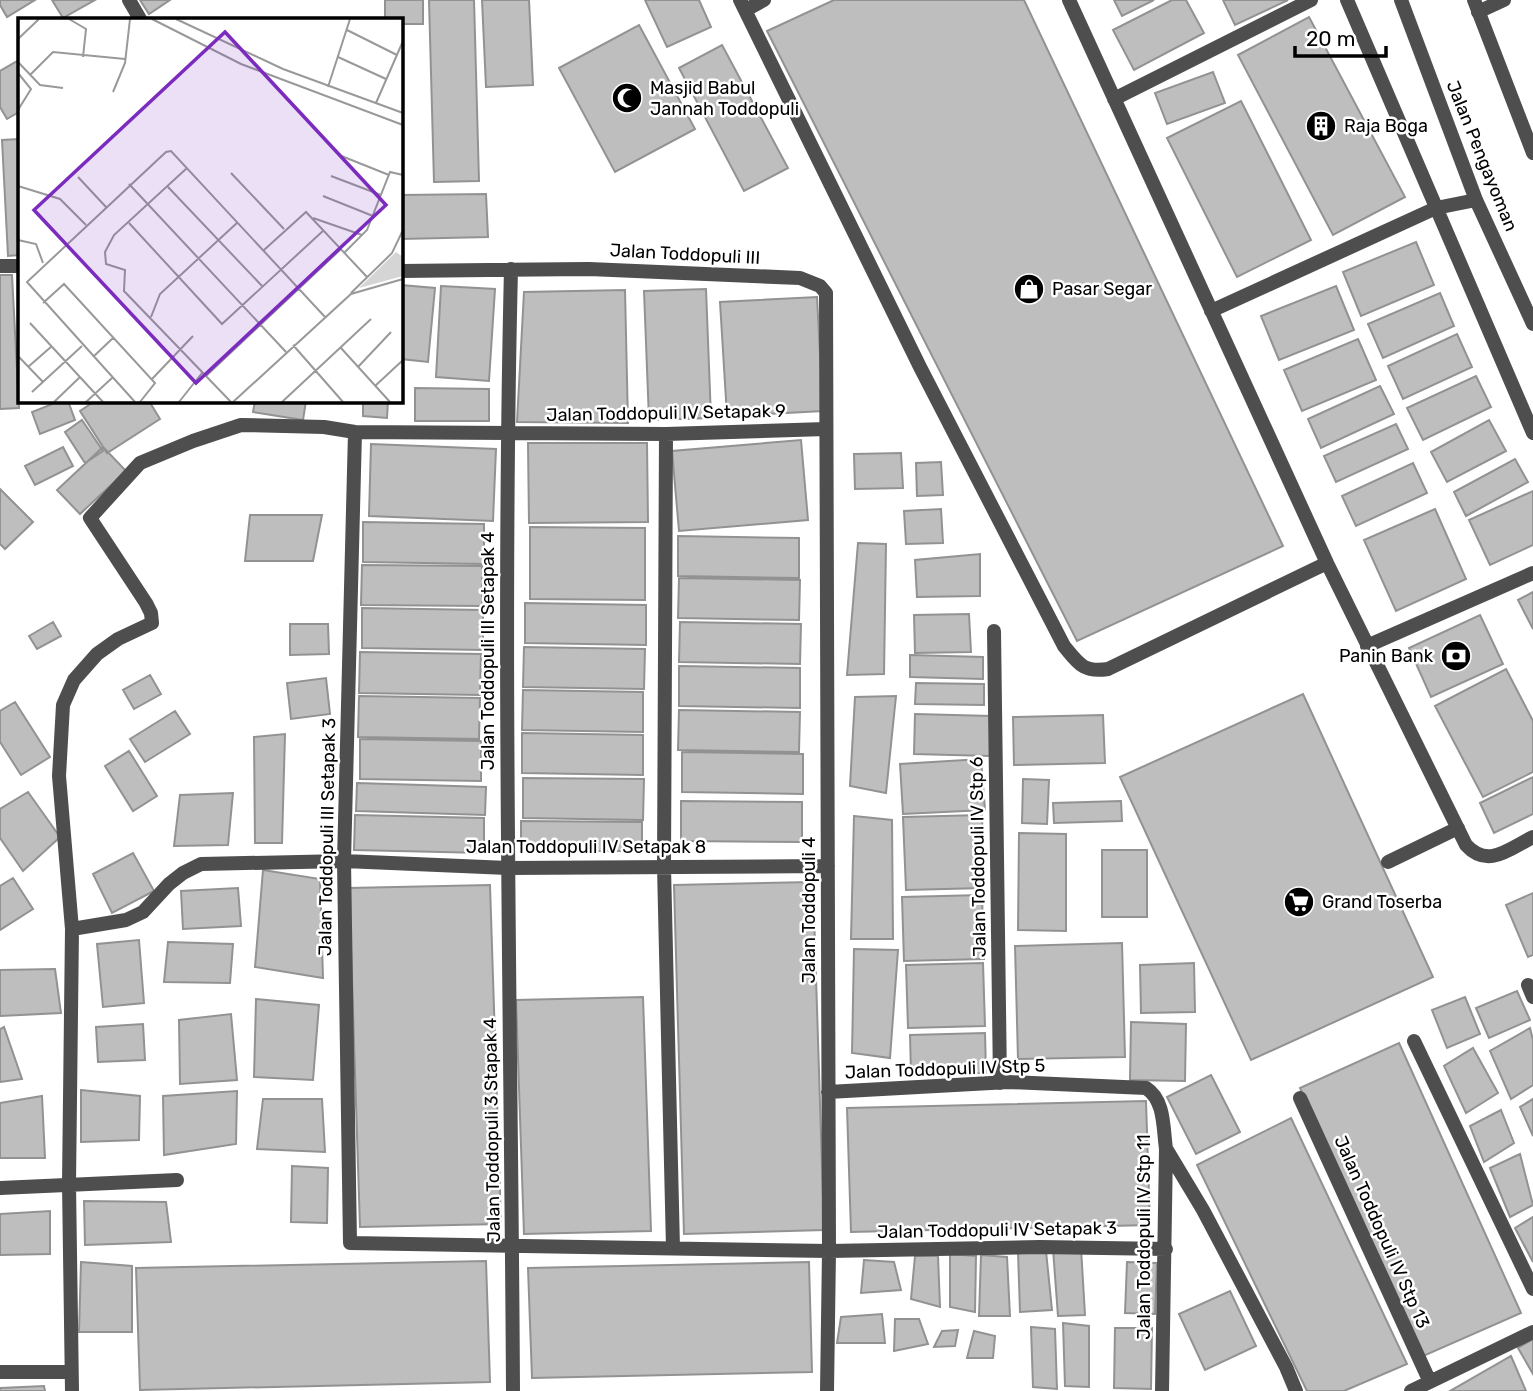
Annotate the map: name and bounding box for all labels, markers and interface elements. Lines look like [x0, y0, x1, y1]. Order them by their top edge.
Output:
scale bar [1295, 14, 1386, 58]
inset map [18, 18, 402, 402]
text: 20 m [1306, 26, 1355, 51]
place label: Masjid Babul Jannah Toddopuli [650, 77, 799, 120]
street label: Jalan Pengayoman [1442, 77, 1522, 235]
mosque icon: Masjid Babul Jannah Toddopuli [610, 81, 644, 115]
building icon: Raja Boga [1304, 109, 1338, 143]
place label: Raja Boga [1344, 115, 1428, 137]
street label: Jalan Toddopuli III [609, 239, 761, 269]
shop icon: Pasar Segar [1012, 272, 1046, 306]
place label: Pasar Segar [1052, 278, 1152, 300]
street label: Jalan Toddopuli IV Setapak 9 [546, 400, 786, 426]
street label: Jalan Toddopuli III Setapak 4 [477, 532, 499, 770]
bank icon: Panin Bank [1439, 639, 1473, 673]
place label: Panin Bank [1339, 645, 1434, 667]
street label: Jalan Toddopuli III Setapak 3 [314, 718, 340, 956]
street label: Jalan Toddopuli IV Stp 6 [965, 756, 991, 958]
street label: Jalan Toddopuli IV Setapak 8 [466, 836, 706, 858]
street label: Jalan Toddopuli 4 [798, 836, 820, 984]
supermarket icon: Grand Toserba [1282, 885, 1316, 919]
place label: Grand Toserba [1322, 891, 1442, 913]
street label: Jalan Toddopuli 3 Stapak 4 [479, 1017, 505, 1243]
street label: Jalan Toddopuli IV Stp 5 [844, 1055, 1046, 1083]
street label: Jalan Toddopuli IV Stp 13 [1330, 1132, 1434, 1332]
street label: Jalan Toddopuli IV Stp 11 [1133, 1134, 1155, 1340]
street label: Jalan Toddopuli IV Setapak 3 [877, 1217, 1117, 1243]

